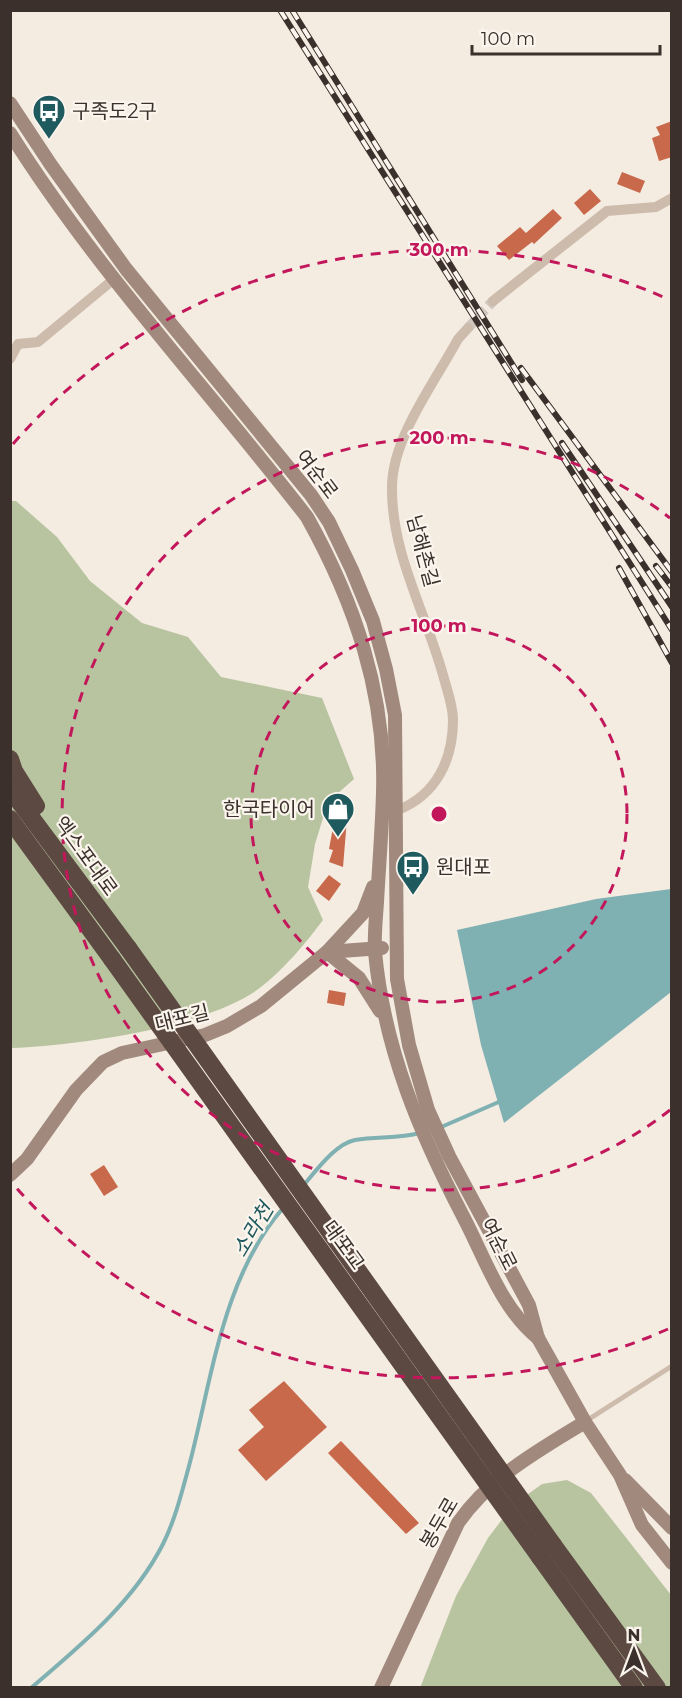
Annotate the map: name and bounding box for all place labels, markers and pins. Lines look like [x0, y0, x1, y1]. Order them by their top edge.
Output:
bus stop icon: 구족도2구 [31, 93, 67, 140]
place label: 구족도2구 [72, 99, 157, 123]
shop icon: 한국타이어 [320, 791, 356, 838]
place label: 한국타이어 [223, 797, 315, 821]
centre of rings [429, 804, 449, 824]
bus stop icon: 원대포 [395, 849, 431, 896]
place label: 원대포 [436, 855, 491, 879]

